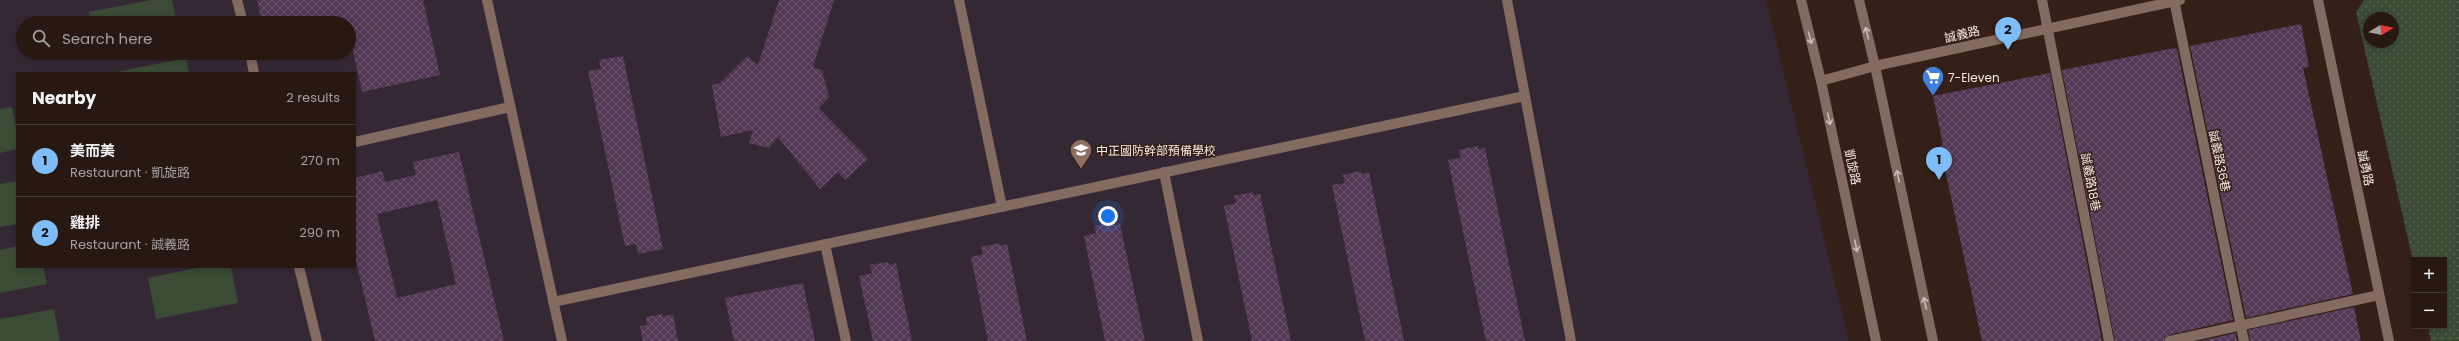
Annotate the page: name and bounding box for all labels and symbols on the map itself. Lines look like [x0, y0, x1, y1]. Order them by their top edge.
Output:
north arrow [2363, 12, 2399, 48]
pin: 2 [1995, 17, 2021, 50]
street label: 誠義路 [1943, 22, 1981, 46]
one-way arrow [1863, 27, 1870, 40]
one-way arrow [1807, 31, 1814, 44]
supermarket icon: 7-Eleven [1920, 64, 1946, 97]
place label: 7-Eleven [1948, 69, 2000, 86]
one-way arrow [1825, 112, 1833, 125]
street label: 誠義路36巷 [2205, 129, 2235, 193]
school or university icon: 中正國防幹部預備學校 [1068, 137, 1094, 170]
place label: 中正國防幹部預備學校 [1096, 142, 1216, 159]
pin: 1 [1926, 147, 1952, 180]
street label: 凱旋路 [1841, 148, 1865, 186]
street label: 誠勇路 [2354, 149, 2378, 187]
street label: 誠義路18巷 [2077, 151, 2105, 213]
one-way arrow [1894, 169, 1902, 182]
your location [1098, 206, 1118, 226]
one-way arrow [1852, 239, 1860, 252]
one-way arrow [1921, 297, 1929, 310]

